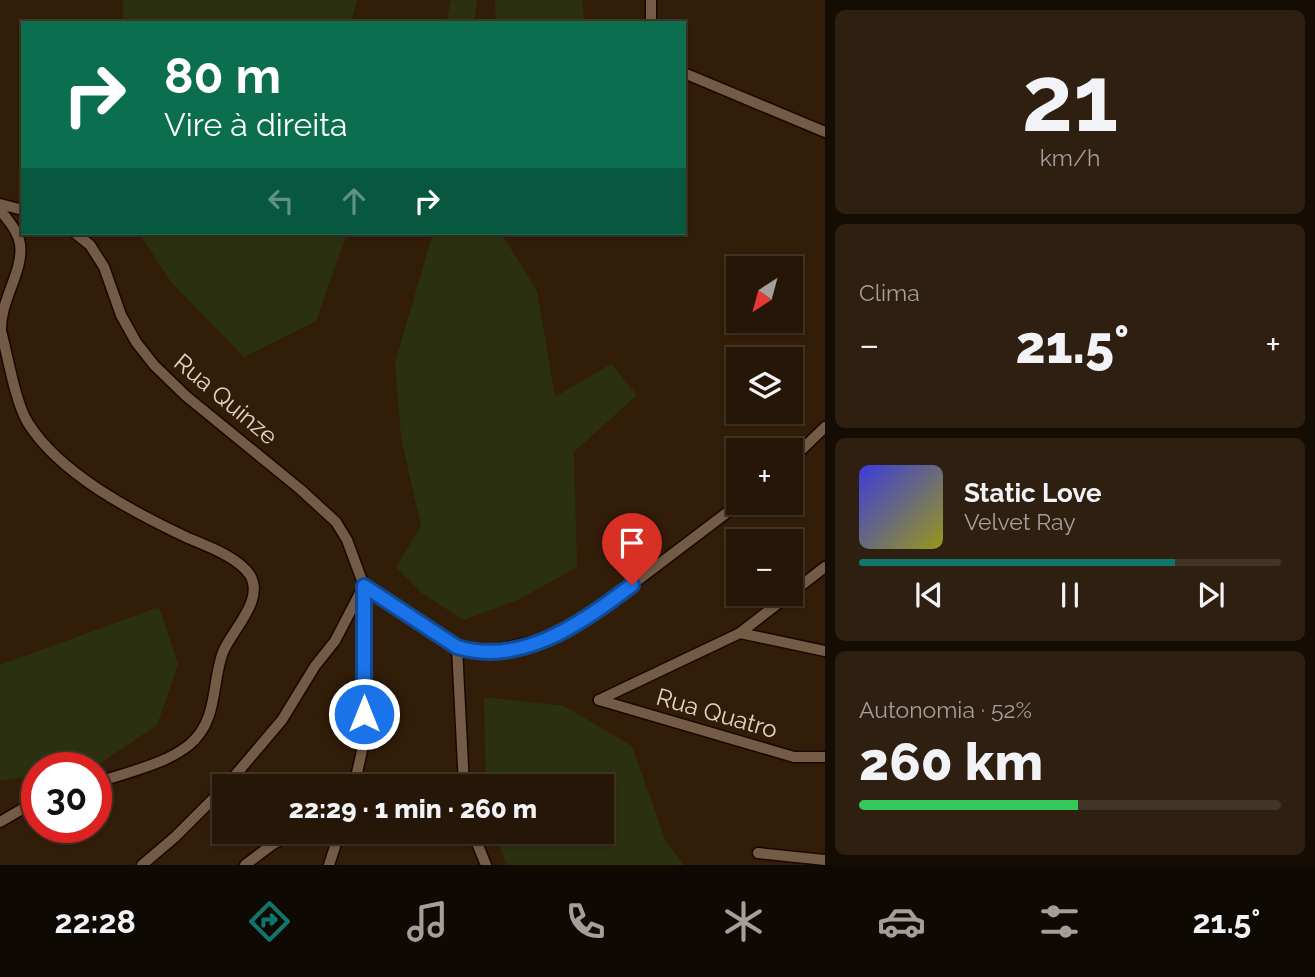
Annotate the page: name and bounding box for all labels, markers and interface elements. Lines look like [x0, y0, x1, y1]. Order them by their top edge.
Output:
text: 21 [1022, 45, 1118, 152]
text: 80 m [164, 47, 281, 104]
icon: right [49, 49, 140, 140]
text: Vire à direita [164, 106, 347, 143]
text: km/h [1040, 144, 1100, 171]
icon: left [262, 182, 300, 220]
icon: ahead [335, 182, 373, 220]
icon: right [408, 182, 446, 220]
north arrow [726, 256, 803, 332]
map controls [726, 256, 803, 606]
text: Clima [859, 279, 920, 306]
text: 21.5° [1015, 314, 1129, 375]
text: − [859, 322, 879, 367]
text: + [1265, 322, 1281, 367]
street label: Rua Quinze [168, 347, 284, 451]
button: layers [726, 347, 803, 424]
button: + [726, 438, 803, 515]
text: Static Love [964, 478, 1102, 508]
text: Velvet Ray [964, 508, 1076, 535]
pin [602, 513, 662, 585]
icon: arrive [613, 524, 651, 562]
button: − [726, 529, 803, 606]
icon: previous [910, 576, 948, 614]
icon: pause [1051, 576, 1089, 614]
icon: next [1192, 576, 1230, 614]
position arrow [327, 677, 401, 751]
street label: Rua Quatro [653, 682, 781, 744]
text: Autonomia · 52% [859, 696, 1032, 723]
text: 260 km [859, 731, 1043, 792]
speed limit sign: 30 [21, 752, 112, 843]
text: 22:29 · 1 min · 260 m [289, 794, 537, 824]
icon: directions [245, 897, 294, 946]
icon: music [403, 897, 452, 946]
icon: phone [561, 897, 610, 946]
icon: climate [719, 897, 768, 946]
icon: car [877, 897, 926, 946]
icon: filters [1035, 897, 1084, 946]
text: 22:28 [54, 903, 136, 940]
text: 21.5° [1193, 903, 1260, 940]

